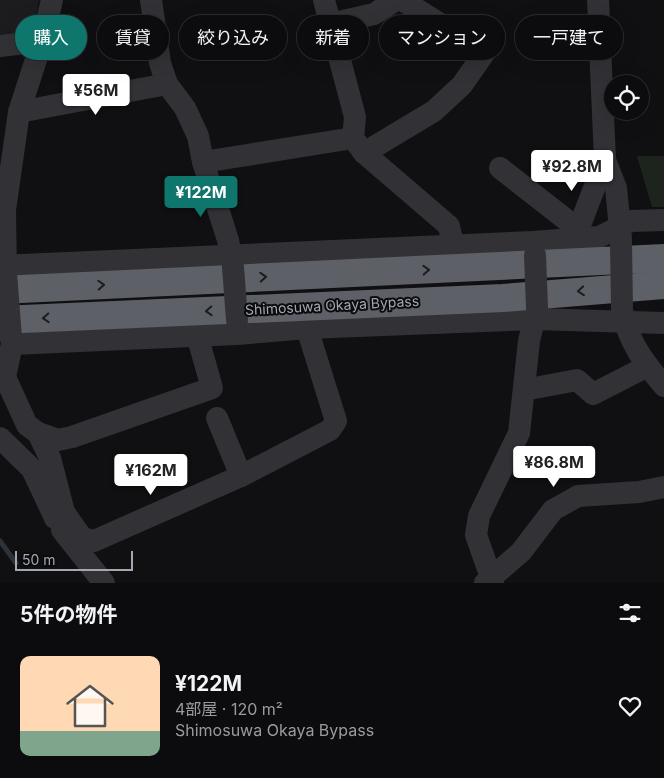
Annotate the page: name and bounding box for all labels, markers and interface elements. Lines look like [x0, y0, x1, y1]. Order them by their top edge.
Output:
chip: 購入 [15, 15, 87, 60]
chip: 賃貸 [97, 15, 169, 60]
chip: 絞り込み [179, 15, 287, 60]
chip: 新着 [297, 15, 369, 60]
chip: マンション [379, 15, 505, 60]
chip: 一戸建て [515, 15, 623, 60]
pin: ¥56M [66, 74, 126, 116]
map controls [604, 75, 649, 120]
button: locate [604, 75, 649, 120]
text: ¥56M [74, 80, 118, 100]
pin: ¥92.8M [531, 150, 613, 192]
text: ¥92.8M [542, 156, 602, 176]
pin: ¥122M [166, 176, 236, 218]
text: ¥122M [175, 182, 227, 202]
one-way arrow [422, 264, 430, 275]
one-way arrow [260, 272, 268, 283]
one-way arrow [97, 279, 105, 290]
one-way arrow [576, 286, 584, 297]
street label: Shimosuwa Okaya Bypass [245, 292, 419, 318]
one-way arrow [204, 305, 212, 316]
one-way arrow [42, 313, 50, 323]
pin: ¥86.8M [513, 446, 595, 488]
text: ¥86.8M [524, 452, 584, 472]
pin: ¥162M [116, 454, 186, 496]
text: ¥162M [125, 460, 177, 480]
scale bar [15, 548, 132, 571]
text: 50 m [22, 551, 56, 568]
icon: filters [616, 599, 644, 627]
text: 5件の物件 [20, 602, 117, 627]
text: ¥122M [175, 671, 242, 696]
icon: home [60, 676, 120, 736]
icon: heart [616, 692, 644, 720]
text: 4部屋 · 120 m² [175, 699, 283, 719]
text: Shimosuwa Okaya Bypass [175, 720, 374, 740]

